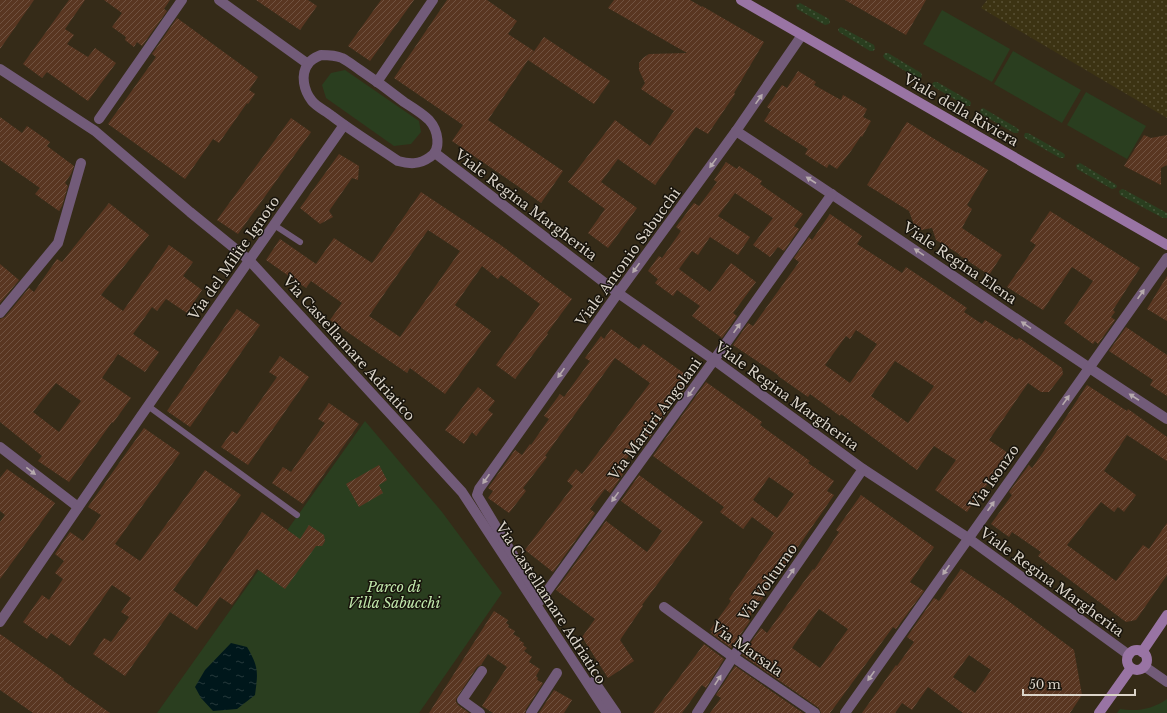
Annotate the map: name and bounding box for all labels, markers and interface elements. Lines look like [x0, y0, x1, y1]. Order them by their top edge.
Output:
street label: Viale della Riviera [899, 69, 1022, 150]
one-way arrow [755, 94, 763, 104]
street label: Viale Regina Margherita [450, 145, 601, 265]
one-way arrow [709, 157, 717, 168]
one-way arrow [806, 176, 816, 184]
street label: Viale Antonio Sabucchi [571, 184, 684, 331]
street label: Via del Milite Ignoto [184, 193, 284, 324]
street label: Viale Regina Elena [899, 218, 1021, 308]
one-way arrow [913, 248, 924, 256]
one-way arrow [632, 262, 641, 273]
street label: Via Castellamare Adriatico [278, 271, 419, 424]
one-way arrow [1137, 289, 1145, 299]
one-way arrow [1021, 321, 1031, 329]
one-way arrow [733, 323, 741, 334]
street label: Viale Regina Margherita [711, 337, 863, 454]
street label: Via Martiri Angolani [604, 354, 705, 484]
one-way arrow [557, 368, 565, 379]
one-way arrow [687, 387, 695, 397]
one-way arrow [1128, 394, 1140, 401]
one-way arrow [1062, 395, 1070, 405]
street label: Via Isonzo [965, 441, 1023, 514]
one-way arrow [25, 466, 36, 475]
one-way arrow [482, 474, 490, 485]
one-way arrow [611, 492, 619, 503]
one-way arrow [987, 501, 995, 511]
street label: Via Castellamare Adriatico [491, 518, 610, 687]
street label: Viale Regina Margherita [976, 523, 1128, 640]
street label: Via Volturno [734, 540, 801, 625]
one-way arrow [942, 565, 950, 575]
one-way arrow [787, 568, 795, 578]
park label: Parco di Villa Sabucchi [348, 578, 440, 612]
street label: Via Marsala [707, 617, 787, 680]
one-way arrow [867, 671, 875, 681]
scale bar [1023, 671, 1135, 697]
one-way arrow [714, 675, 722, 685]
text: 50 m [1029, 677, 1061, 692]

